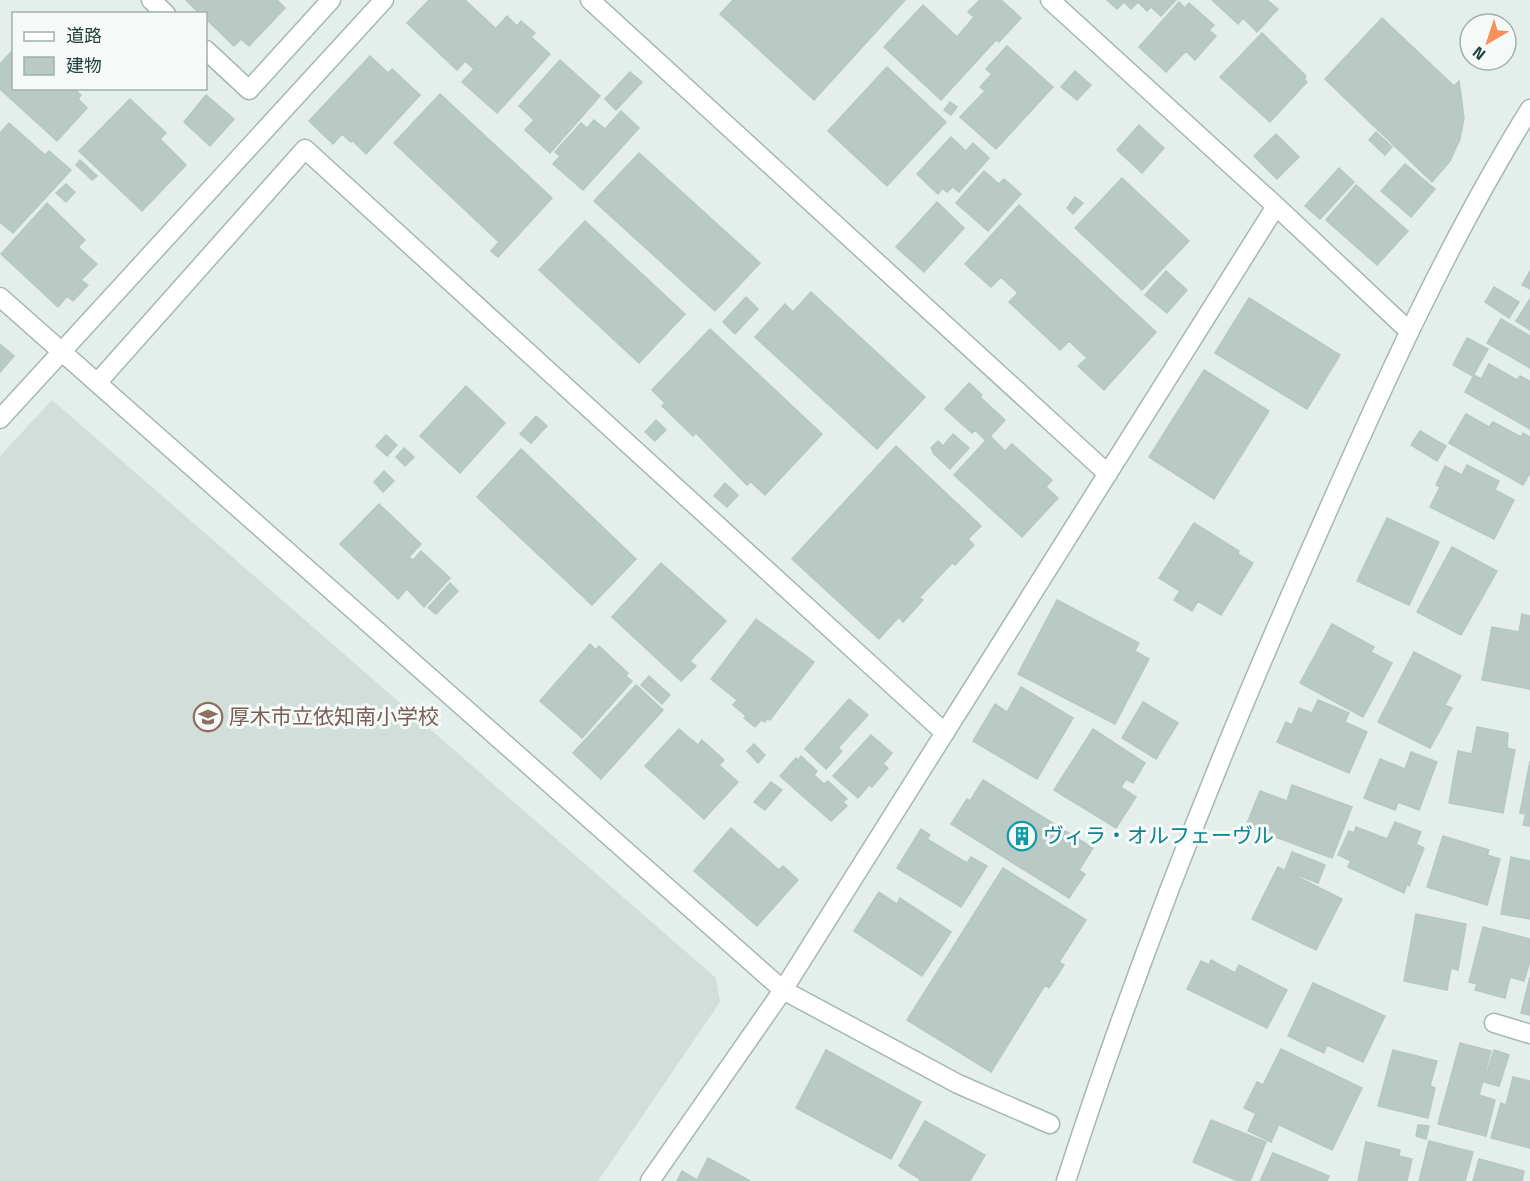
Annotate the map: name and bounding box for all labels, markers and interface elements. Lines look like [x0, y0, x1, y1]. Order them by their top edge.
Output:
legend [12, 12, 207, 90]
north arrow [1458, 12, 1518, 72]
text: 道路 [66, 22, 102, 49]
text: N [1467, 41, 1490, 66]
text: 建物 [66, 52, 102, 79]
place label: 厚木市立依知南小学校 [229, 700, 439, 732]
school or university icon: 厚木市立依知南小学校 [192, 701, 224, 733]
place label: ヴィラ・オルフェーヴル [1043, 819, 1274, 851]
building icon: ヴィラ・オルフェーヴル [1006, 820, 1038, 852]

